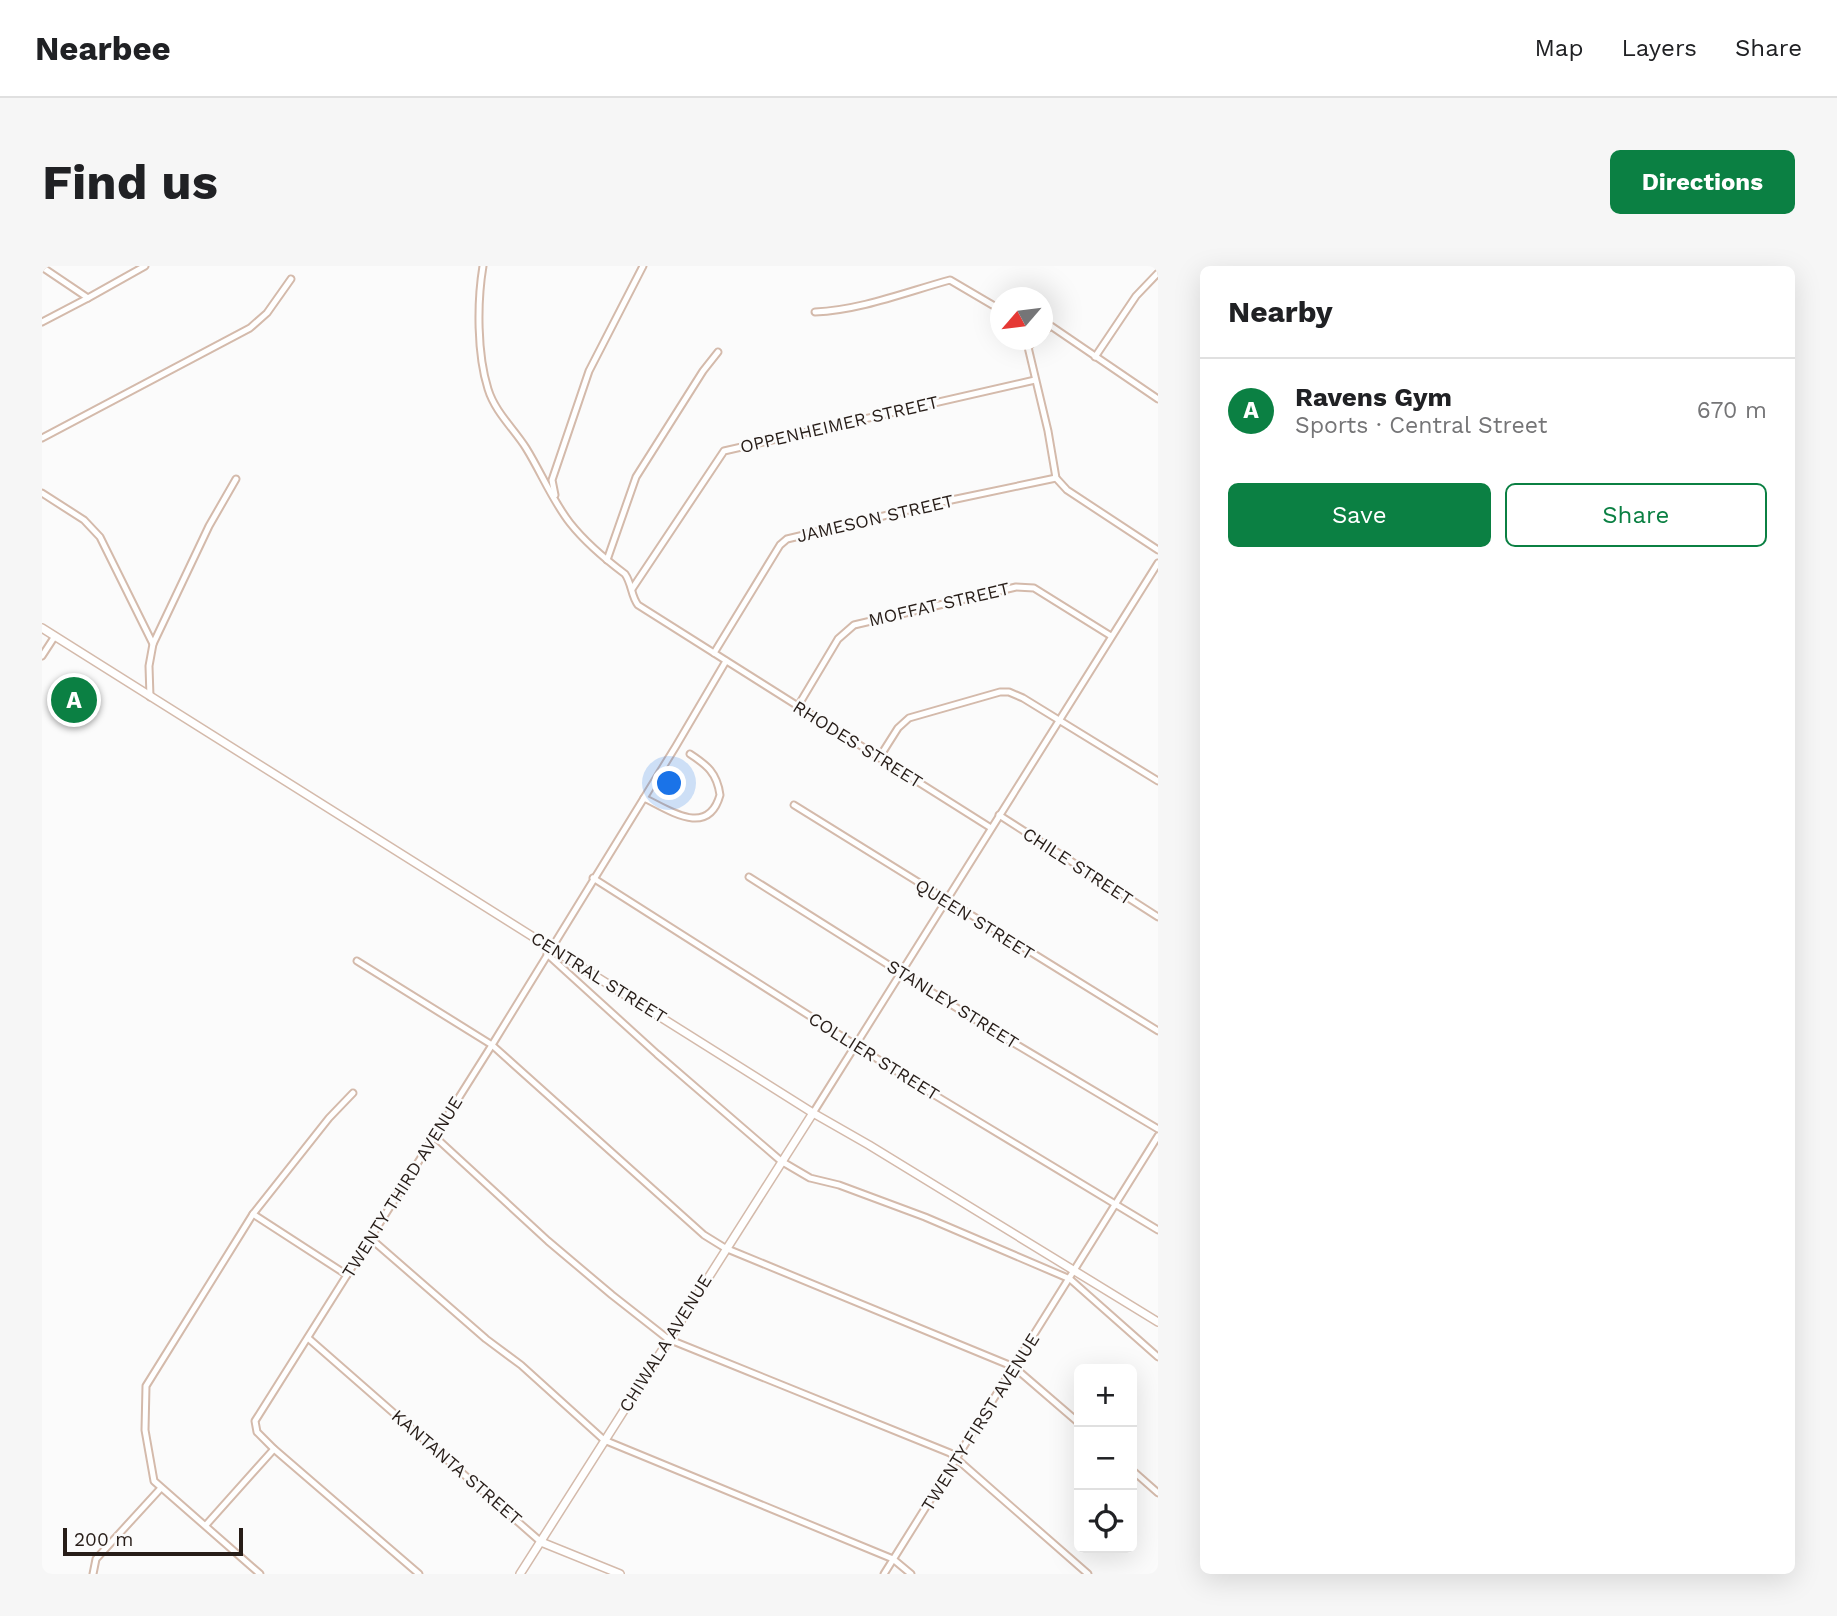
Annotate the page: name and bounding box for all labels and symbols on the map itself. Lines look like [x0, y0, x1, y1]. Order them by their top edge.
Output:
north arrow [990, 287, 1053, 350]
street label: OPPENHEIMER STREET [738, 391, 940, 457]
street label: JAMESON STREET [794, 490, 956, 546]
street label: MOFFAT STREET [866, 578, 1012, 630]
pin: A [51, 674, 97, 726]
street label: RHODES STREET [789, 696, 927, 792]
your location [652, 766, 686, 800]
street label: CHILE STREET [1019, 823, 1137, 909]
street label: QUEEN STREET [912, 874, 1038, 964]
street label: CENTRAL STREET [527, 927, 671, 1027]
street label: STANLEY STREET [883, 955, 1023, 1053]
street label: COLLIER STREET [805, 1007, 943, 1105]
street label: TWENTY THIRD AVENUE [337, 1092, 467, 1282]
street label: CHIWALA AVENUE [614, 1270, 716, 1416]
street label: TWENTY FIRST AVENUE [917, 1329, 1043, 1515]
street label: KANTANTA STREET [388, 1405, 526, 1529]
scale bar [63, 1525, 243, 1557]

